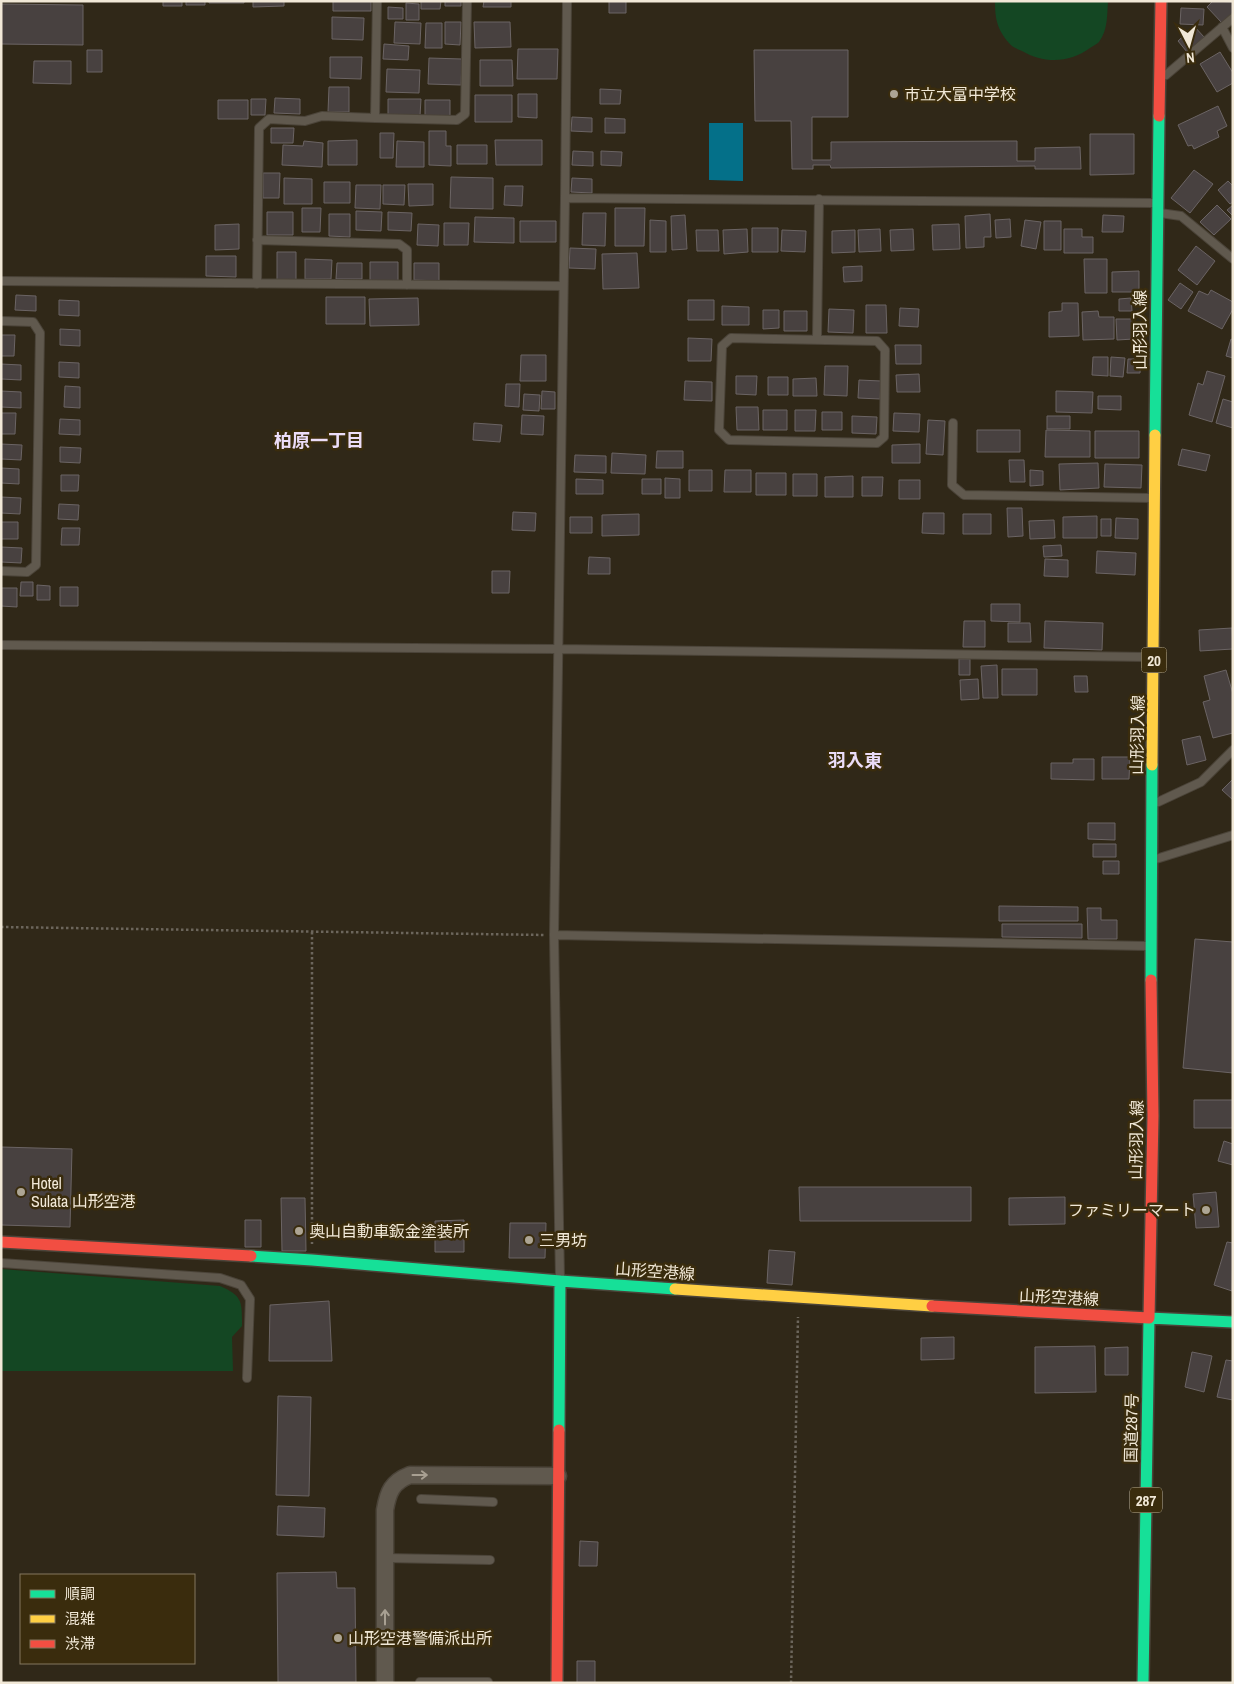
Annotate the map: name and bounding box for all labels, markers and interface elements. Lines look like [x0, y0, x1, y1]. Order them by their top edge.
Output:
north arrow [1164, 20, 1214, 70]
text: N [1185, 49, 1195, 67]
place label: 市立大富中学校 [904, 83, 1016, 105]
marker: 市立大富中学校 [888, 88, 900, 100]
street label: 山形羽入線 [1129, 290, 1151, 370]
district label: 柏原一丁目 [274, 428, 364, 453]
road number: 20 [1142, 648, 1166, 672]
street label: 山形羽入線 [1125, 695, 1149, 775]
district label: 羽入東 [828, 748, 882, 773]
street label: 山形羽入線 [1124, 1100, 1148, 1180]
place label: Hotel Sulata 山形空港 [31, 1172, 136, 1212]
marker: Hotel Sulata 山形空港 [15, 1186, 27, 1198]
place label: ファミリーマート [1068, 1199, 1196, 1221]
marker: ファミリーマート [1200, 1204, 1212, 1216]
place label: 奥山自動車鈑金塗装所 [309, 1220, 469, 1242]
marker: 奥山自動車鈑金塗装所 [293, 1225, 305, 1237]
place label: 三男坊 [539, 1229, 587, 1251]
marker: 三男坊 [523, 1234, 535, 1246]
street label: 山形空港線 [614, 1257, 696, 1285]
street label: 山形空港線 [1018, 1284, 1100, 1310]
street label: 国道287号 [1119, 1393, 1143, 1463]
one-way arrow [411, 1470, 427, 1480]
road number: 287 [1130, 1488, 1162, 1512]
legend [20, 1574, 195, 1664]
text: 順調 [65, 1583, 95, 1604]
text: 混雑 [65, 1608, 95, 1629]
one-way arrow [380, 1609, 390, 1625]
place label: 山形空港警備派出所 [348, 1627, 492, 1649]
marker: 山形空港警備派出所 [332, 1632, 344, 1644]
text: 渋滞 [65, 1633, 95, 1654]

